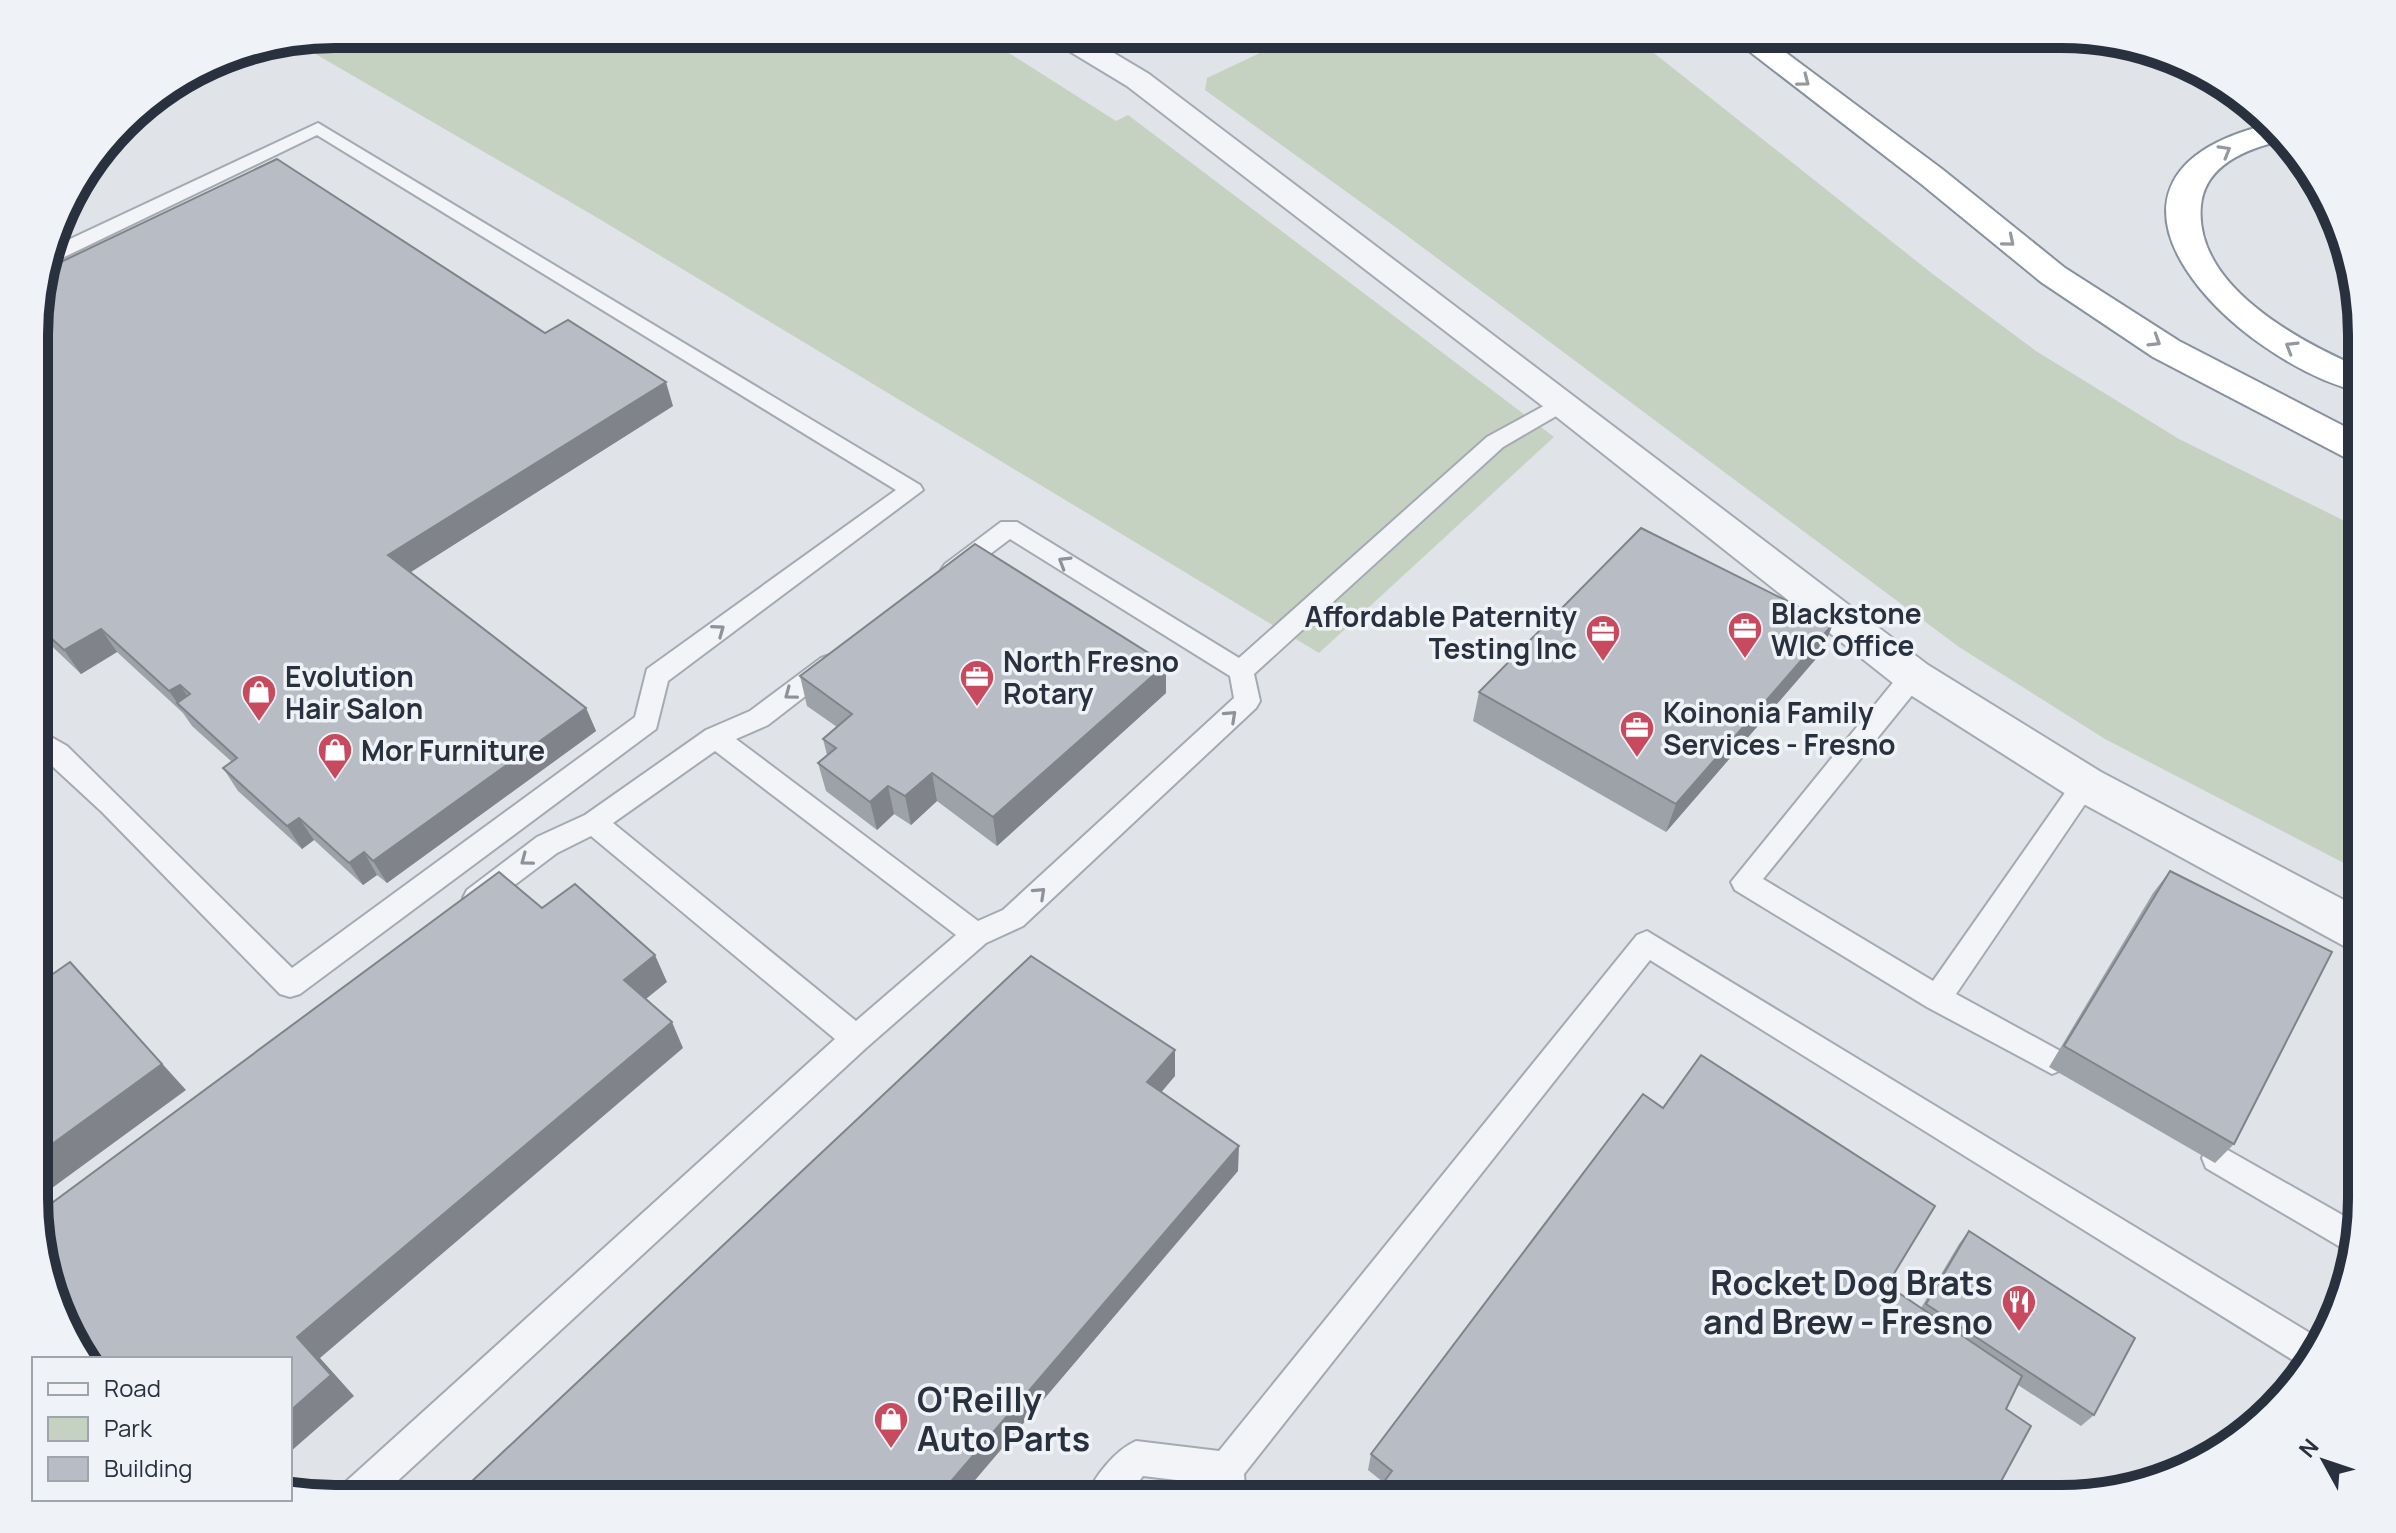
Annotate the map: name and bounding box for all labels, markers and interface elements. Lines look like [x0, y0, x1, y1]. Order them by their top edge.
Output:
one-way arrow [1796, 71, 1810, 85]
one-way arrow [2216, 146, 2231, 161]
one-way arrow [2000, 231, 2014, 246]
one-way arrow [2146, 332, 2161, 347]
one-way arrow [2286, 341, 2300, 356]
one-way arrow [1059, 557, 1073, 572]
place label: Blackstone WIC Office [1771, 594, 1922, 664]
place label: Affordable Paternity Testing Inc [1305, 597, 1577, 667]
office icon: Blackstone WIC Office [1726, 610, 1764, 660]
office icon: Affordable Paternity Testing Inc [1584, 613, 1622, 663]
one-way arrow [711, 626, 725, 640]
place label: North Fresno Rotary [1003, 642, 1179, 712]
place label: Evolution Hair Salon [285, 657, 423, 727]
office icon: North Fresno Rotary [958, 658, 996, 708]
shop icon: Evolution Hair Salon [240, 673, 278, 723]
one-way arrow [785, 684, 799, 698]
place label: Koinonia Family Services - Fresno [1663, 693, 1896, 763]
office icon: Koinonia Family Services - Fresno [1618, 709, 1656, 759]
one-way arrow [1222, 710, 1236, 725]
shop icon: Mor Furniture [316, 731, 354, 781]
place label: Mor Furniture [361, 731, 545, 769]
one-way arrow [520, 851, 535, 865]
one-way arrow [1031, 888, 1046, 902]
place label: Rocket Dog Brats and Brew - Fresno [1703, 1259, 1993, 1344]
restaurant icon: Rocket Dog Brats and Brew - Fresno [2000, 1283, 2038, 1333]
legend [32, 1357, 292, 1501]
text: Road [104, 1371, 161, 1404]
place label: O'Reilly Auto Parts [917, 1376, 1090, 1461]
shop icon: O'Reilly Auto Parts [872, 1400, 910, 1450]
text: Park [104, 1411, 153, 1444]
north arrow [2284, 1421, 2364, 1501]
text: N [2292, 1432, 2325, 1464]
text: Building [104, 1451, 192, 1484]

